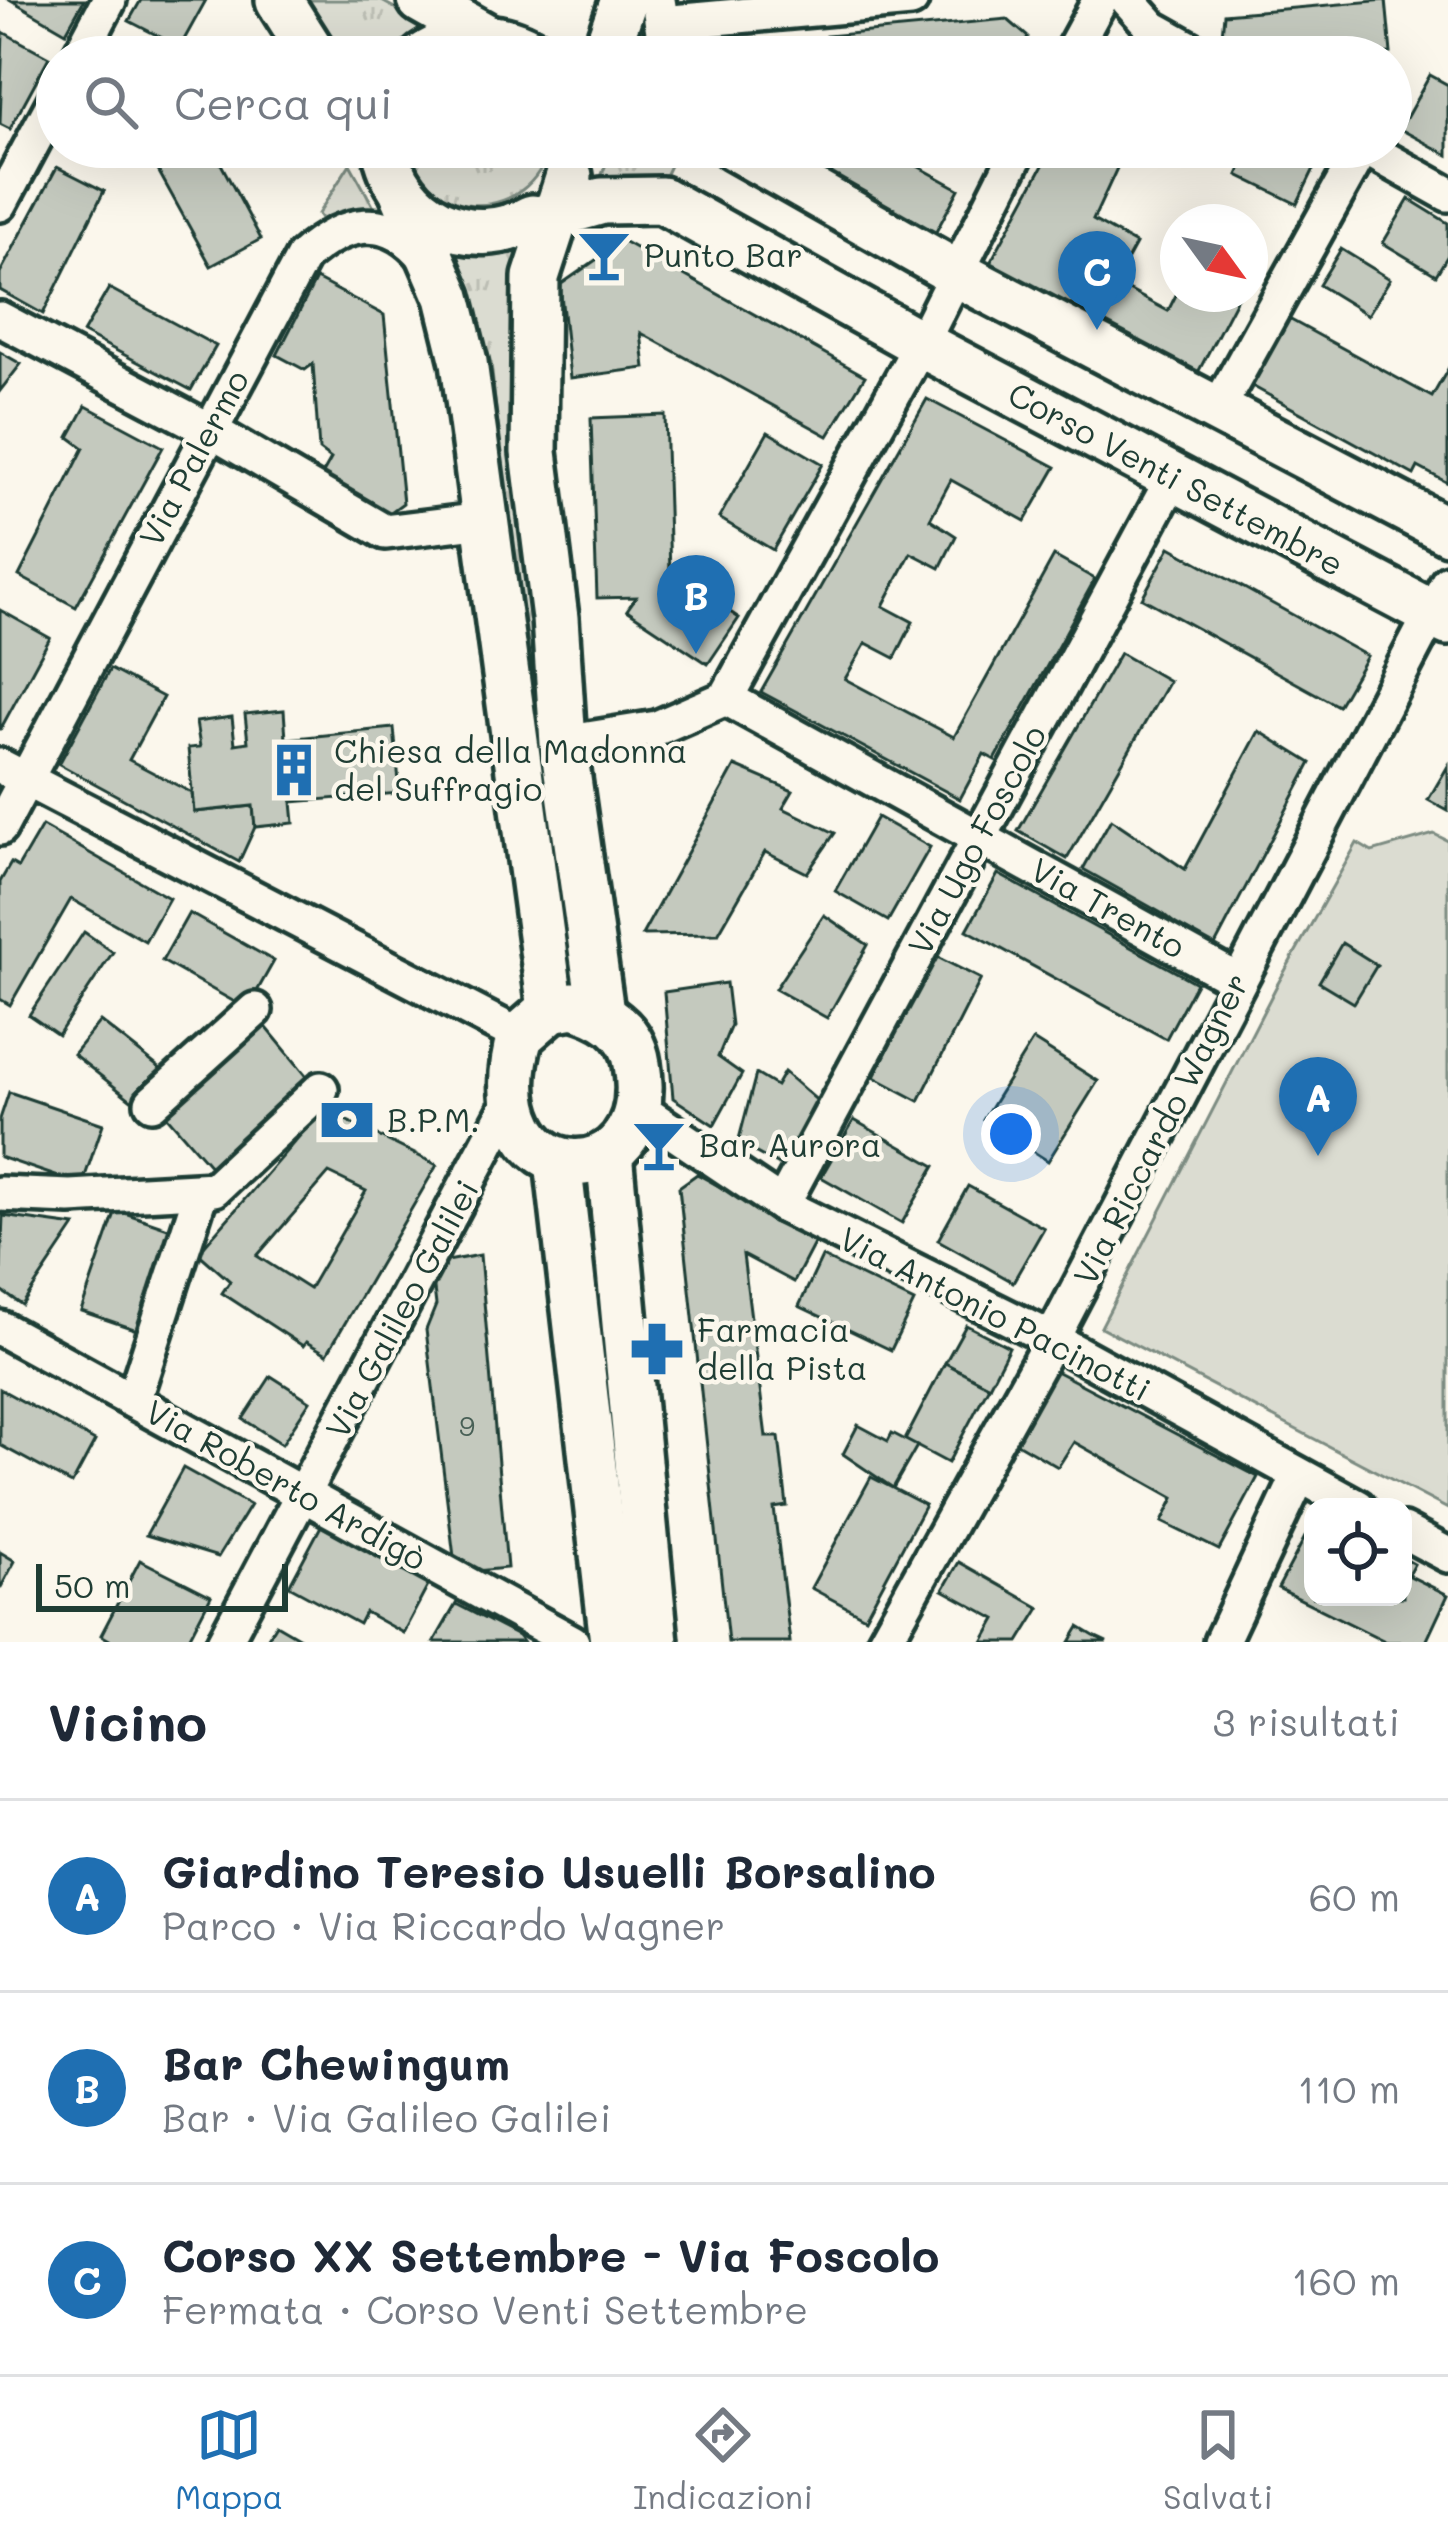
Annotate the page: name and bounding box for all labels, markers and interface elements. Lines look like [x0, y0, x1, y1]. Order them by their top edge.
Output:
search box [36, 36, 1412, 168]
icon: search [78, 69, 144, 135]
text: Cerca qui [174, 73, 393, 131]
north arrow [1160, 204, 1268, 312]
bar icon: Punto Bar [575, 226, 633, 284]
pin: C [1058, 231, 1136, 330]
place label: Punto Bar [644, 232, 803, 275]
street label: Via Palermo [128, 361, 257, 553]
street label: Corso Venti Settembre [1002, 371, 1352, 584]
pin: B [657, 555, 735, 654]
street label: Via Ugo Foscolo [897, 717, 1054, 962]
place label: Chiesa della Madonna del Suffragio [334, 728, 687, 809]
building icon: Chiesa della Madonna del Suffragio [265, 741, 323, 799]
street label: Via Trento [1024, 847, 1194, 967]
street label: Via Riccardo Wagner [1062, 965, 1257, 1292]
pin: A [1279, 1057, 1357, 1156]
bank icon: B.P.M. [318, 1091, 376, 1149]
place label: B.P.M. [387, 1097, 480, 1140]
your location [981, 1104, 1041, 1164]
bar icon: Bar Aurora [630, 1116, 688, 1174]
place label: Bar Aurora [699, 1122, 881, 1165]
street label: Via Galileo Galilei [314, 1172, 487, 1445]
street label: Via Antonio Pacinotti [833, 1216, 1158, 1410]
place label: Farmacia della Pista [697, 1307, 867, 1388]
pharmacy icon: Farmacia della Pista [628, 1320, 686, 1378]
street label: Via Roberto Ardigò [139, 1389, 435, 1579]
house number: 9 [459, 1408, 475, 1443]
map controls [1304, 1498, 1412, 1606]
button: locate [1304, 1498, 1412, 1606]
scale bar [36, 1558, 288, 1611]
text: 50 m [54, 1563, 130, 1606]
text: Vicino [48, 1687, 207, 1754]
text: 3 risultati [1213, 1695, 1400, 1746]
text: Giardino Teresio Usuelli Borsalino [162, 1841, 936, 1899]
text: A [73, 1870, 101, 1921]
text: 60 m [1309, 1870, 1400, 1921]
text: Parco · Via Riccardo Wagner [162, 1899, 725, 1950]
text: Bar Chewingum [162, 2033, 510, 2091]
text: B [74, 2062, 100, 2113]
text: 110 m [1298, 2062, 1400, 2113]
text: Bar · Via Galileo Galilei [162, 2091, 611, 2142]
text: Corso XX Settembre - Via Foscolo [162, 2225, 939, 2283]
text: C [73, 2254, 101, 2305]
text: 160 m [1291, 2254, 1400, 2305]
text: Fermata · Corso Venti Settembre [162, 2283, 808, 2334]
tab: Mappa [175, 2402, 283, 2517]
tab: Indicazioni [633, 2402, 813, 2517]
tab: Salvati [1163, 2402, 1273, 2517]

